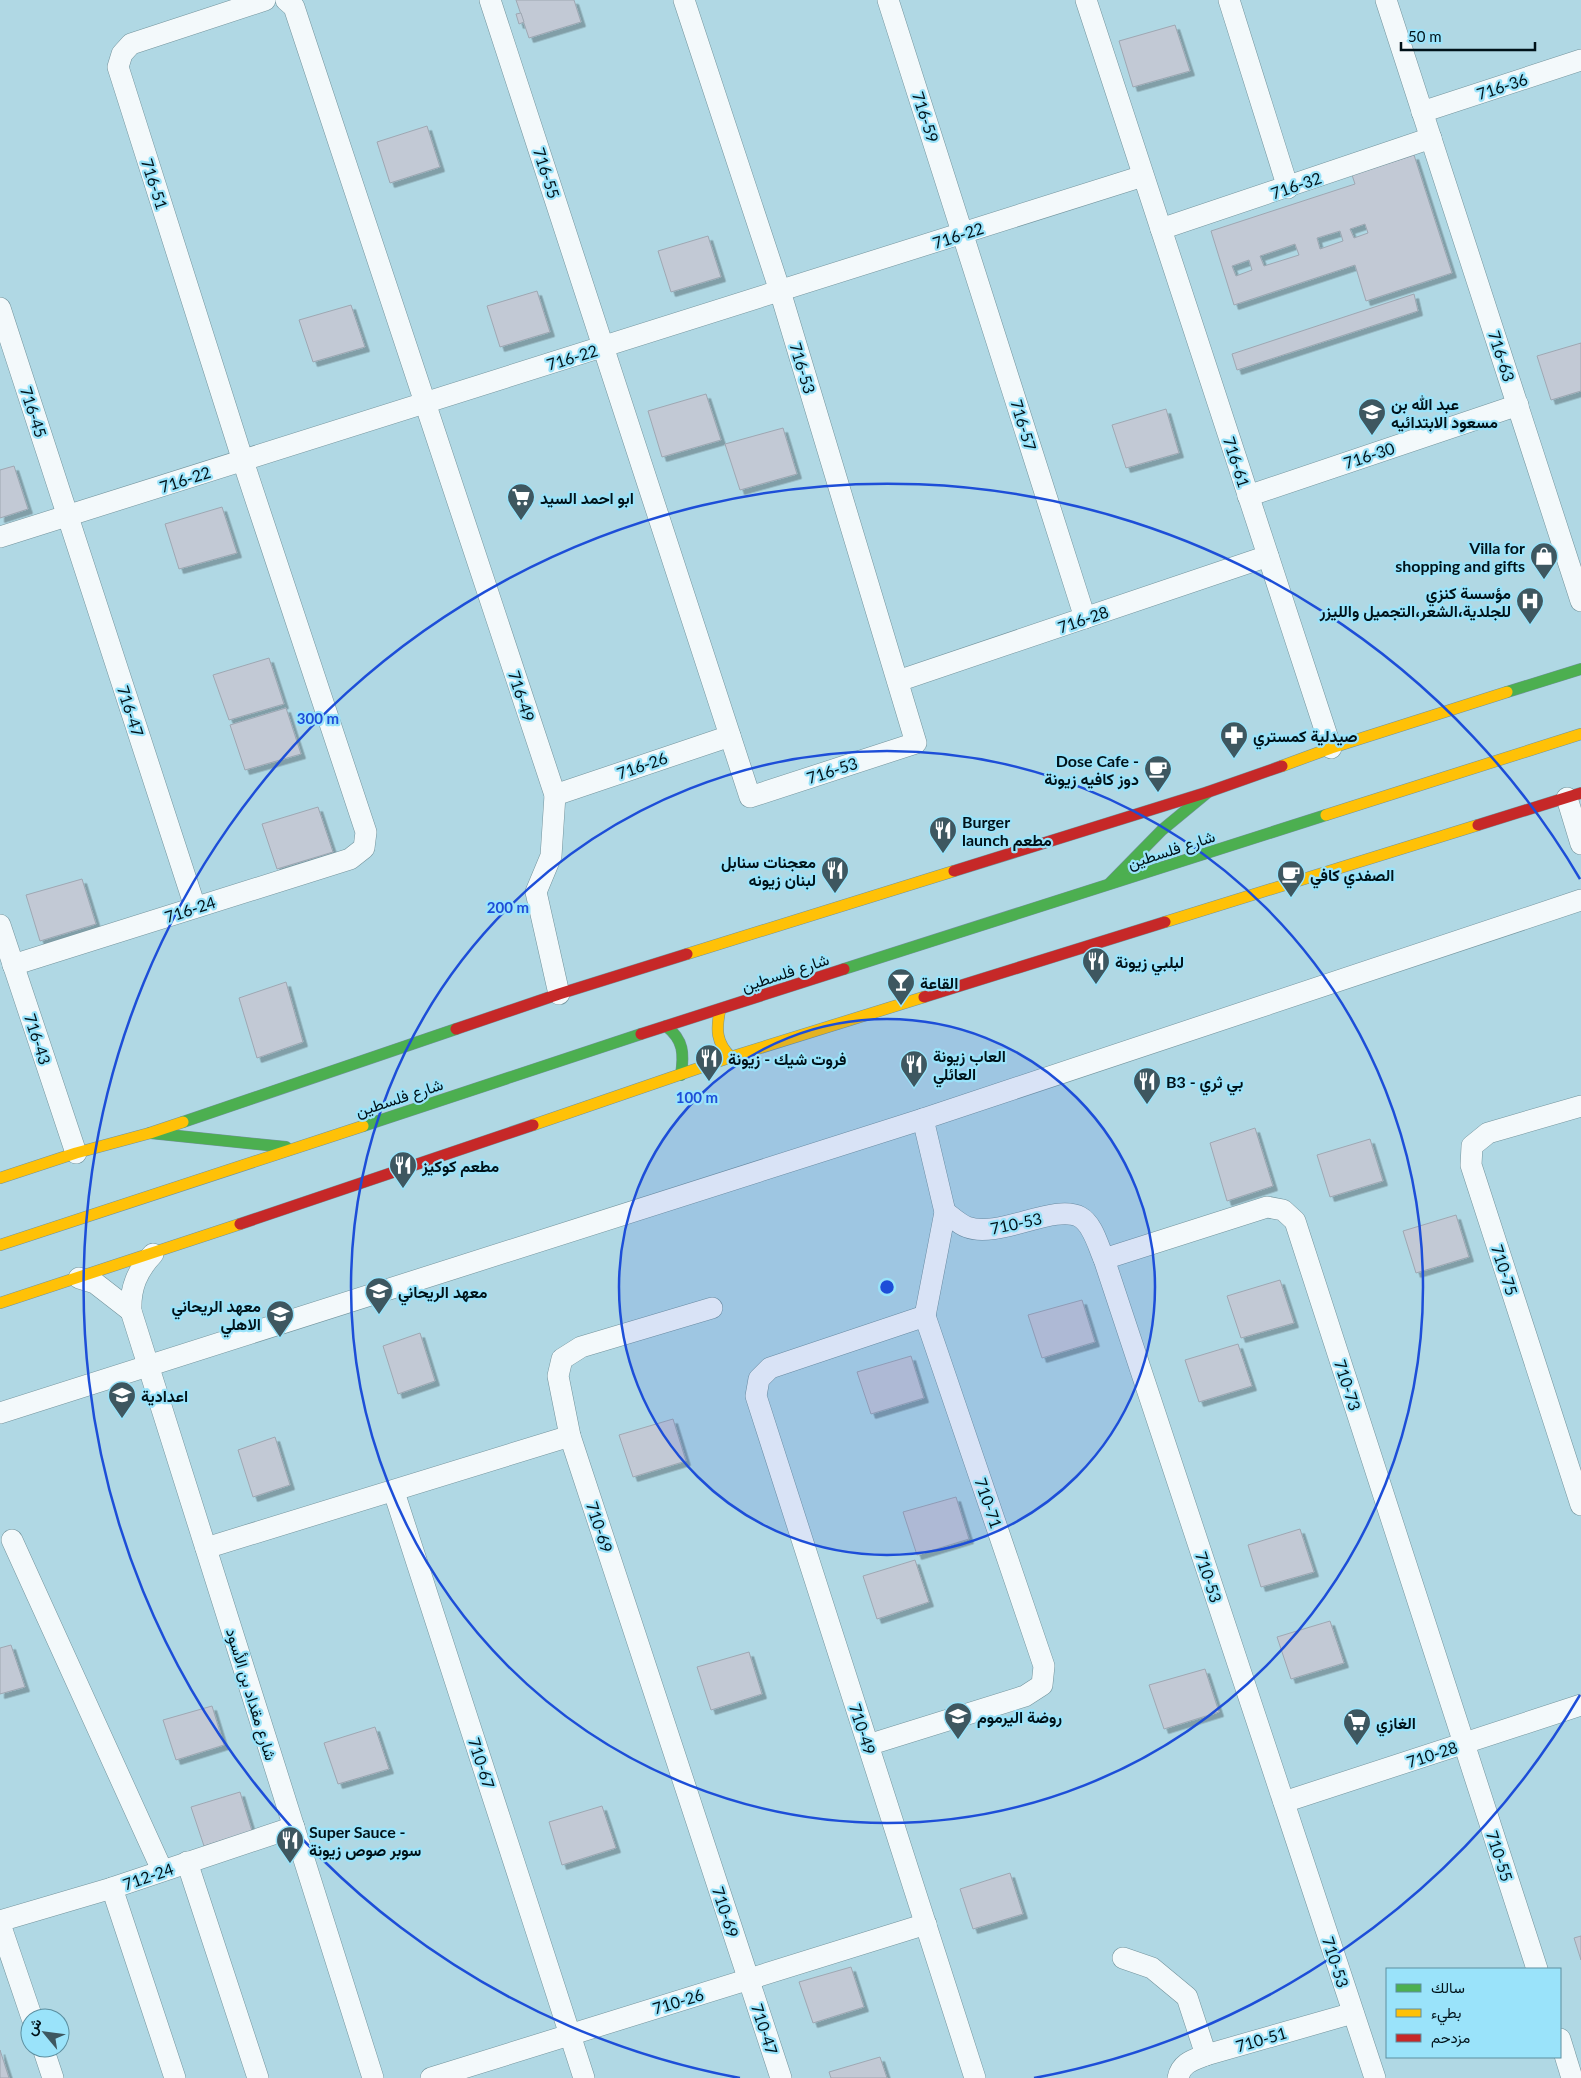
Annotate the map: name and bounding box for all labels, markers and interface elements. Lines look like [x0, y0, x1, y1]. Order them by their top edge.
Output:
scale bar [1401, 20, 1535, 52]
text: 50 m [1408, 27, 1442, 45]
street label: 716-36 [1474, 69, 1530, 103]
street label: 716-59 [909, 89, 943, 145]
street label: 716-55 [530, 145, 564, 201]
street label: 716-51 [138, 156, 172, 212]
street label: 716-32 [1268, 167, 1324, 203]
street label: 716-22 [930, 218, 986, 252]
street label: 716-63 [1485, 328, 1519, 384]
street label: 716-22 [544, 340, 600, 374]
street label: 716-53 [786, 340, 820, 396]
street label: 716-45 [17, 384, 51, 440]
place label: عبد الله بن مسعود الابتدائيه [1391, 394, 1498, 433]
street label: 716-57 [1007, 397, 1041, 453]
school or university icon: عبد الله بن مسعود الابتدائيه [1357, 397, 1387, 436]
street label: 716-61 [1220, 434, 1254, 490]
street label: 716-30 [1341, 438, 1397, 472]
street label: 716-22 [157, 462, 213, 496]
supermarket icon: ابو احمد السيد [506, 482, 536, 521]
place label: ابو احمد السيد [540, 488, 634, 509]
place label: Villa for shopping and gifts [1395, 538, 1525, 575]
shop icon: Villa for shopping and gifts [1529, 541, 1559, 580]
place label: مؤسسة كنزي للجلدية،الشعر،التجميل والليزر [1319, 583, 1511, 622]
hospital icon: مؤسسة كنزي للجلدية،الشعر،التجميل والليزر [1515, 586, 1545, 625]
street label: 716-28 [1055, 601, 1111, 637]
street label: 716-49 [505, 668, 539, 724]
street label: 716-47 [114, 683, 148, 739]
text: 300 m [297, 709, 339, 727]
pharmacy icon: صيدلية كمستري [1219, 720, 1249, 759]
place label: صيدلية كمستري [1253, 726, 1358, 750]
street label: 716-26 [614, 747, 670, 783]
place label: Dose Cafe - دوز كافيه زيونة [1044, 751, 1139, 790]
street label: 716-53 [804, 753, 860, 787]
cafe icon: Dose Cafe - دوز كافيه زيونة [1143, 754, 1173, 793]
place label: Burger launch مطعم [962, 812, 1052, 851]
restaurant icon: Burger launch مطعم [928, 815, 958, 854]
street label: شارع فلسطين [1125, 826, 1218, 875]
place label: معجنات سنابل لبنان زيونه [721, 852, 816, 891]
restaurant icon: معجنات سنابل لبنان زيونه [820, 855, 850, 894]
cafe icon: الصفدي كافي [1276, 859, 1306, 898]
place label: الصفدي كافي [1310, 865, 1394, 889]
street label: 716-24 [162, 892, 218, 926]
text: 200 m [487, 898, 529, 916]
restaurant icon: لبلبي زيونة [1081, 946, 1111, 985]
street label: شارع فلسطين [739, 949, 832, 998]
place label: لبلبي زيونة [1115, 952, 1184, 976]
bar icon: القاعة [886, 967, 916, 1006]
place label: القاعة [920, 973, 958, 992]
street label: 716-43 [21, 1011, 55, 1067]
restaurant icon: فروت شيك - زيونة [694, 1043, 724, 1082]
place label: العاب زيونة العائلي [933, 1046, 1006, 1088]
place label: فروت شيك - زيونة [728, 1049, 847, 1070]
restaurant icon: العاب زيونة العائلي [899, 1049, 929, 1088]
restaurant icon: B3 - بي ثري [1132, 1066, 1162, 1105]
place label: B3 - بي ثري [1166, 1072, 1243, 1096]
street label: شارع فلسطين [353, 1074, 446, 1123]
text: 100 m [676, 1088, 718, 1106]
restaurant icon: مطعم كوكيز [388, 1150, 418, 1189]
place label: مطعم كوكيز [421, 1156, 500, 1177]
street label: 710-53 [988, 1208, 1044, 1238]
street label: 710-75 [1488, 1242, 1522, 1298]
school or university icon: معهد الريحاني [364, 1276, 394, 1315]
centre of rings [878, 1278, 896, 1296]
place label: معهد الريحاني [398, 1282, 488, 1306]
place label: معهد الريحاني الاهلي [172, 1296, 261, 1338]
school or university icon: معهد الريحاني الاهلي [265, 1299, 295, 1338]
street label: 710-73 [1331, 1357, 1365, 1413]
school or university icon: اعدادية [107, 1380, 137, 1419]
place label: اعدادية [141, 1386, 188, 1406]
street label: 710-71 [971, 1475, 1007, 1531]
street label: 710-69 [583, 1499, 617, 1555]
street label: 710-53 [1192, 1549, 1226, 1605]
street label: شارع مقداد بن الأسود [220, 1626, 281, 1763]
street label: 710-49 [846, 1701, 880, 1757]
school or university icon: روضة اليرموم [943, 1701, 973, 1740]
place label: روضة اليرموم [977, 1707, 1062, 1728]
supermarket icon: الغازي [1342, 1707, 1372, 1746]
place label: الغازي [1376, 1713, 1416, 1737]
street label: 710-67 [465, 1735, 499, 1791]
street label: 710-28 [1404, 1737, 1460, 1771]
place label: Super Sauce - سوبر صوص زيونة [309, 1822, 422, 1861]
restaurant icon: Super Sauce - سوبر صوص زيونة [275, 1825, 305, 1864]
street label: 710-55 [1483, 1828, 1517, 1884]
street label: 712-24 [120, 1858, 176, 1894]
street label: 710-69 [709, 1884, 743, 1940]
street label: 710-53 [1319, 1934, 1353, 1990]
legend [1386, 1968, 1561, 2058]
text: سالك [1431, 1978, 1465, 1996]
street label: 710-26 [650, 1984, 706, 2018]
street label: 710-47 [748, 2001, 782, 2057]
text: بطيء [1431, 2003, 1461, 2026]
north arrow [20, 2008, 70, 2058]
text: ش [22, 2015, 46, 2038]
street label: 710-51 [1233, 2023, 1289, 2055]
text: مزدحم [1431, 2028, 1470, 2048]

